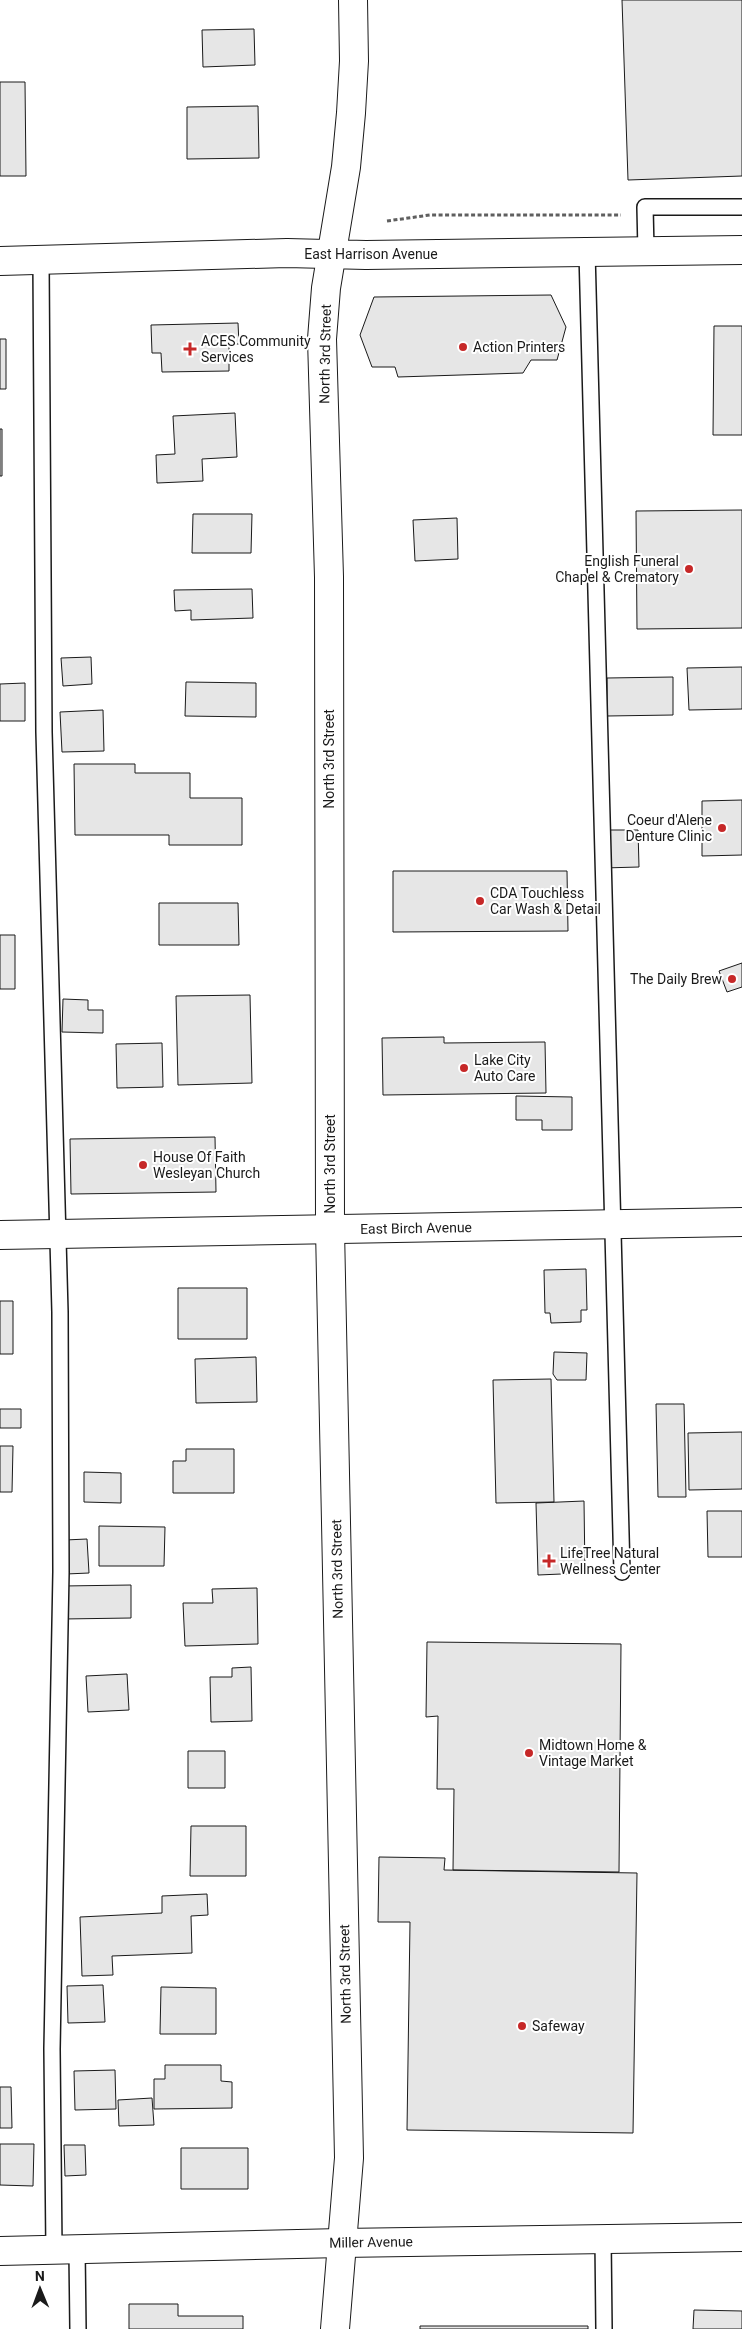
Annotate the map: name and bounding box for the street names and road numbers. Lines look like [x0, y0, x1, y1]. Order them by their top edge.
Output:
street label: East Harrison Avenue [304, 246, 438, 262]
street label: North 3rd Street [316, 304, 334, 404]
street label: North 3rd Street [321, 709, 337, 809]
street label: North 3rd Street [322, 1114, 338, 1214]
street label: East Birch Avenue [360, 1219, 472, 1237]
street label: North 3rd Street [328, 1519, 346, 1619]
street label: North 3rd Street [336, 1924, 354, 2024]
street label: Miller Avenue [329, 2233, 413, 2251]

